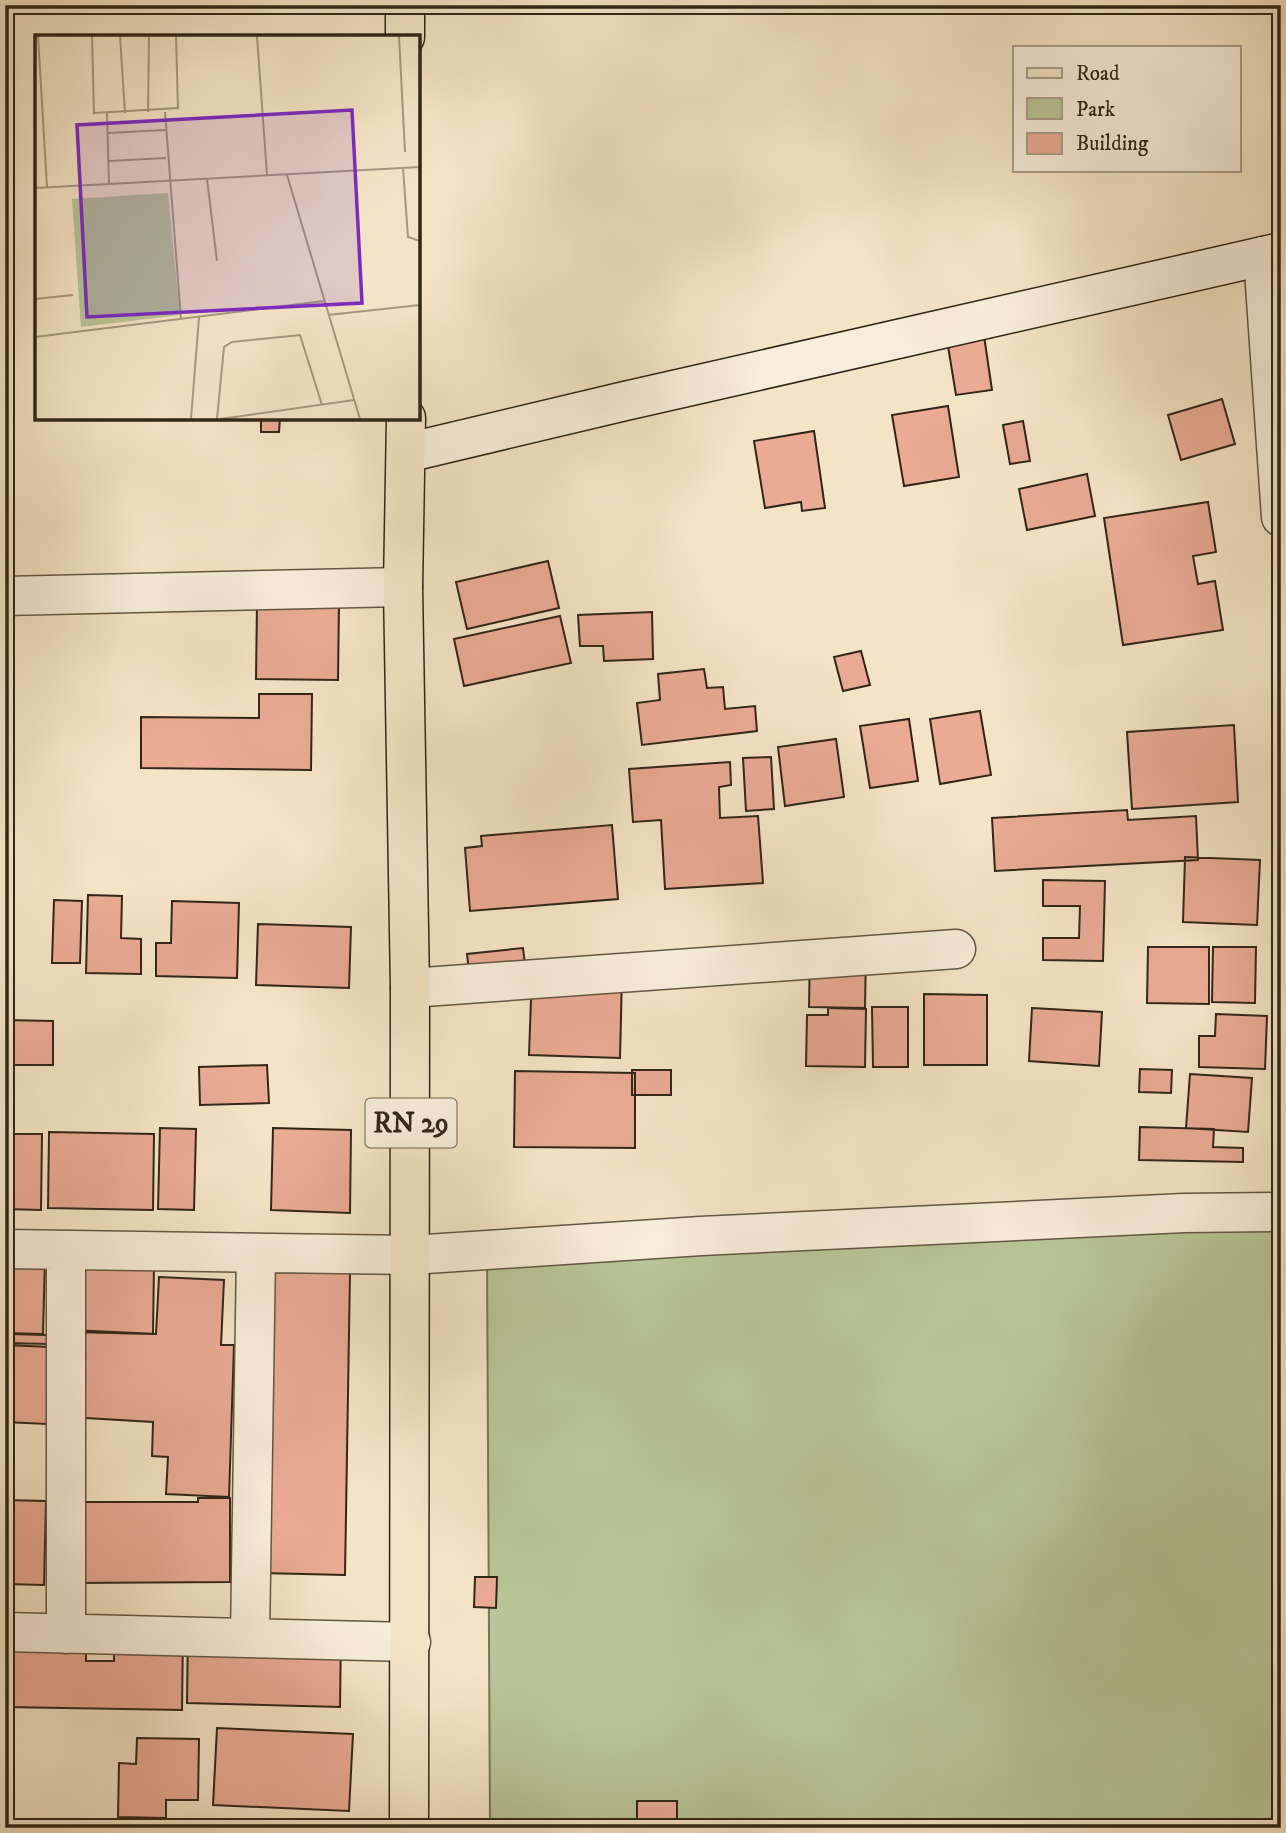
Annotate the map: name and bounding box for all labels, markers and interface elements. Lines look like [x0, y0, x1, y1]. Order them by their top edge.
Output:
inset map [35, 35, 420, 420]
legend [1013, 46, 1240, 172]
text: Road [1076, 61, 1120, 87]
text: Park [1076, 97, 1116, 123]
text: Building [1076, 131, 1149, 157]
road number: RN 29 [366, 1098, 457, 1148]

